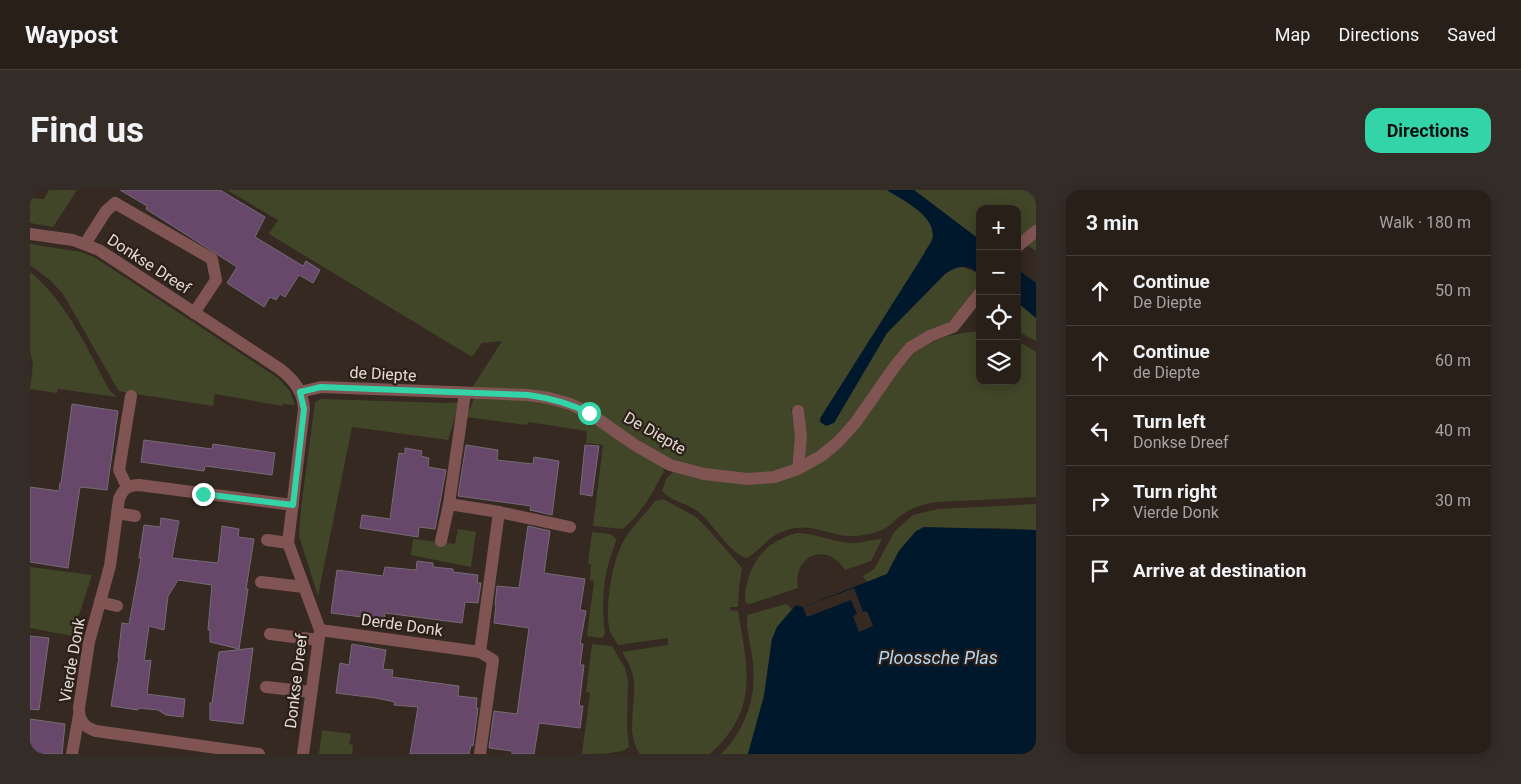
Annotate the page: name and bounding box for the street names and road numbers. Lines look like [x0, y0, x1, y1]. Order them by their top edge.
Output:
street label: Donkse Dreef [104, 230, 195, 298]
street label: de Diepte [349, 363, 417, 385]
street label: De Diepte [621, 408, 689, 458]
street label: Derde Donk [360, 610, 445, 640]
street label: Vierde Donk [55, 615, 89, 704]
street label: Donkse Dreef [281, 632, 311, 730]

